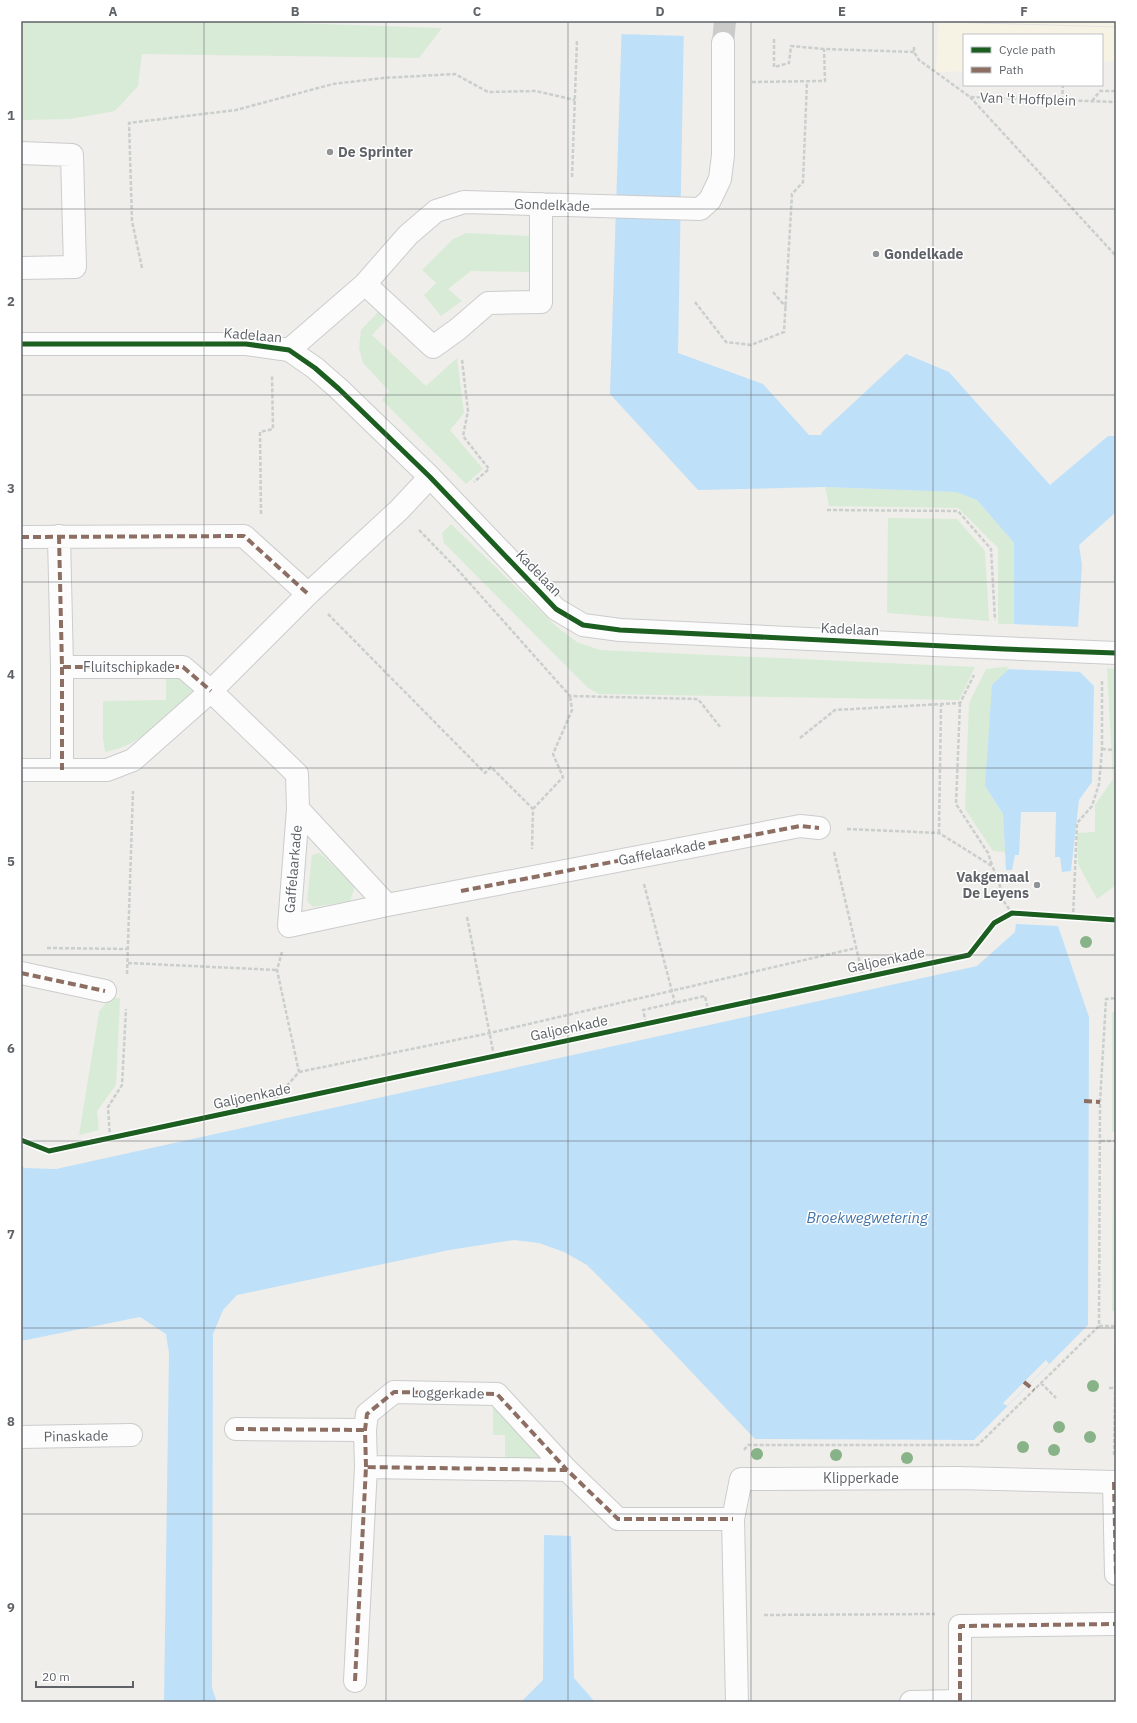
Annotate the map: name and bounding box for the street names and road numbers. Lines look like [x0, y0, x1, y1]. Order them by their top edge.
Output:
street label: Van 't Hoffplein [980, 88, 1076, 110]
street label: Gondelkade [514, 195, 590, 215]
street label: Kadelaan [223, 323, 283, 347]
street label: Kadelaan [512, 546, 566, 600]
street label: Kadelaan [820, 618, 880, 640]
street label: Fluitschipkade [83, 658, 175, 676]
street label: Gaffelaarkade [280, 824, 306, 914]
street label: Gaffelaarkade [617, 835, 707, 869]
street label: Galjoenkade [846, 943, 927, 977]
street label: Galjoenkade [529, 1011, 610, 1045]
street label: Galjoenkade [212, 1079, 293, 1113]
street label: Loggerkade [411, 1383, 485, 1403]
street label: Pinaskade [43, 1426, 109, 1446]
street label: Klipperkade [823, 1469, 899, 1487]

